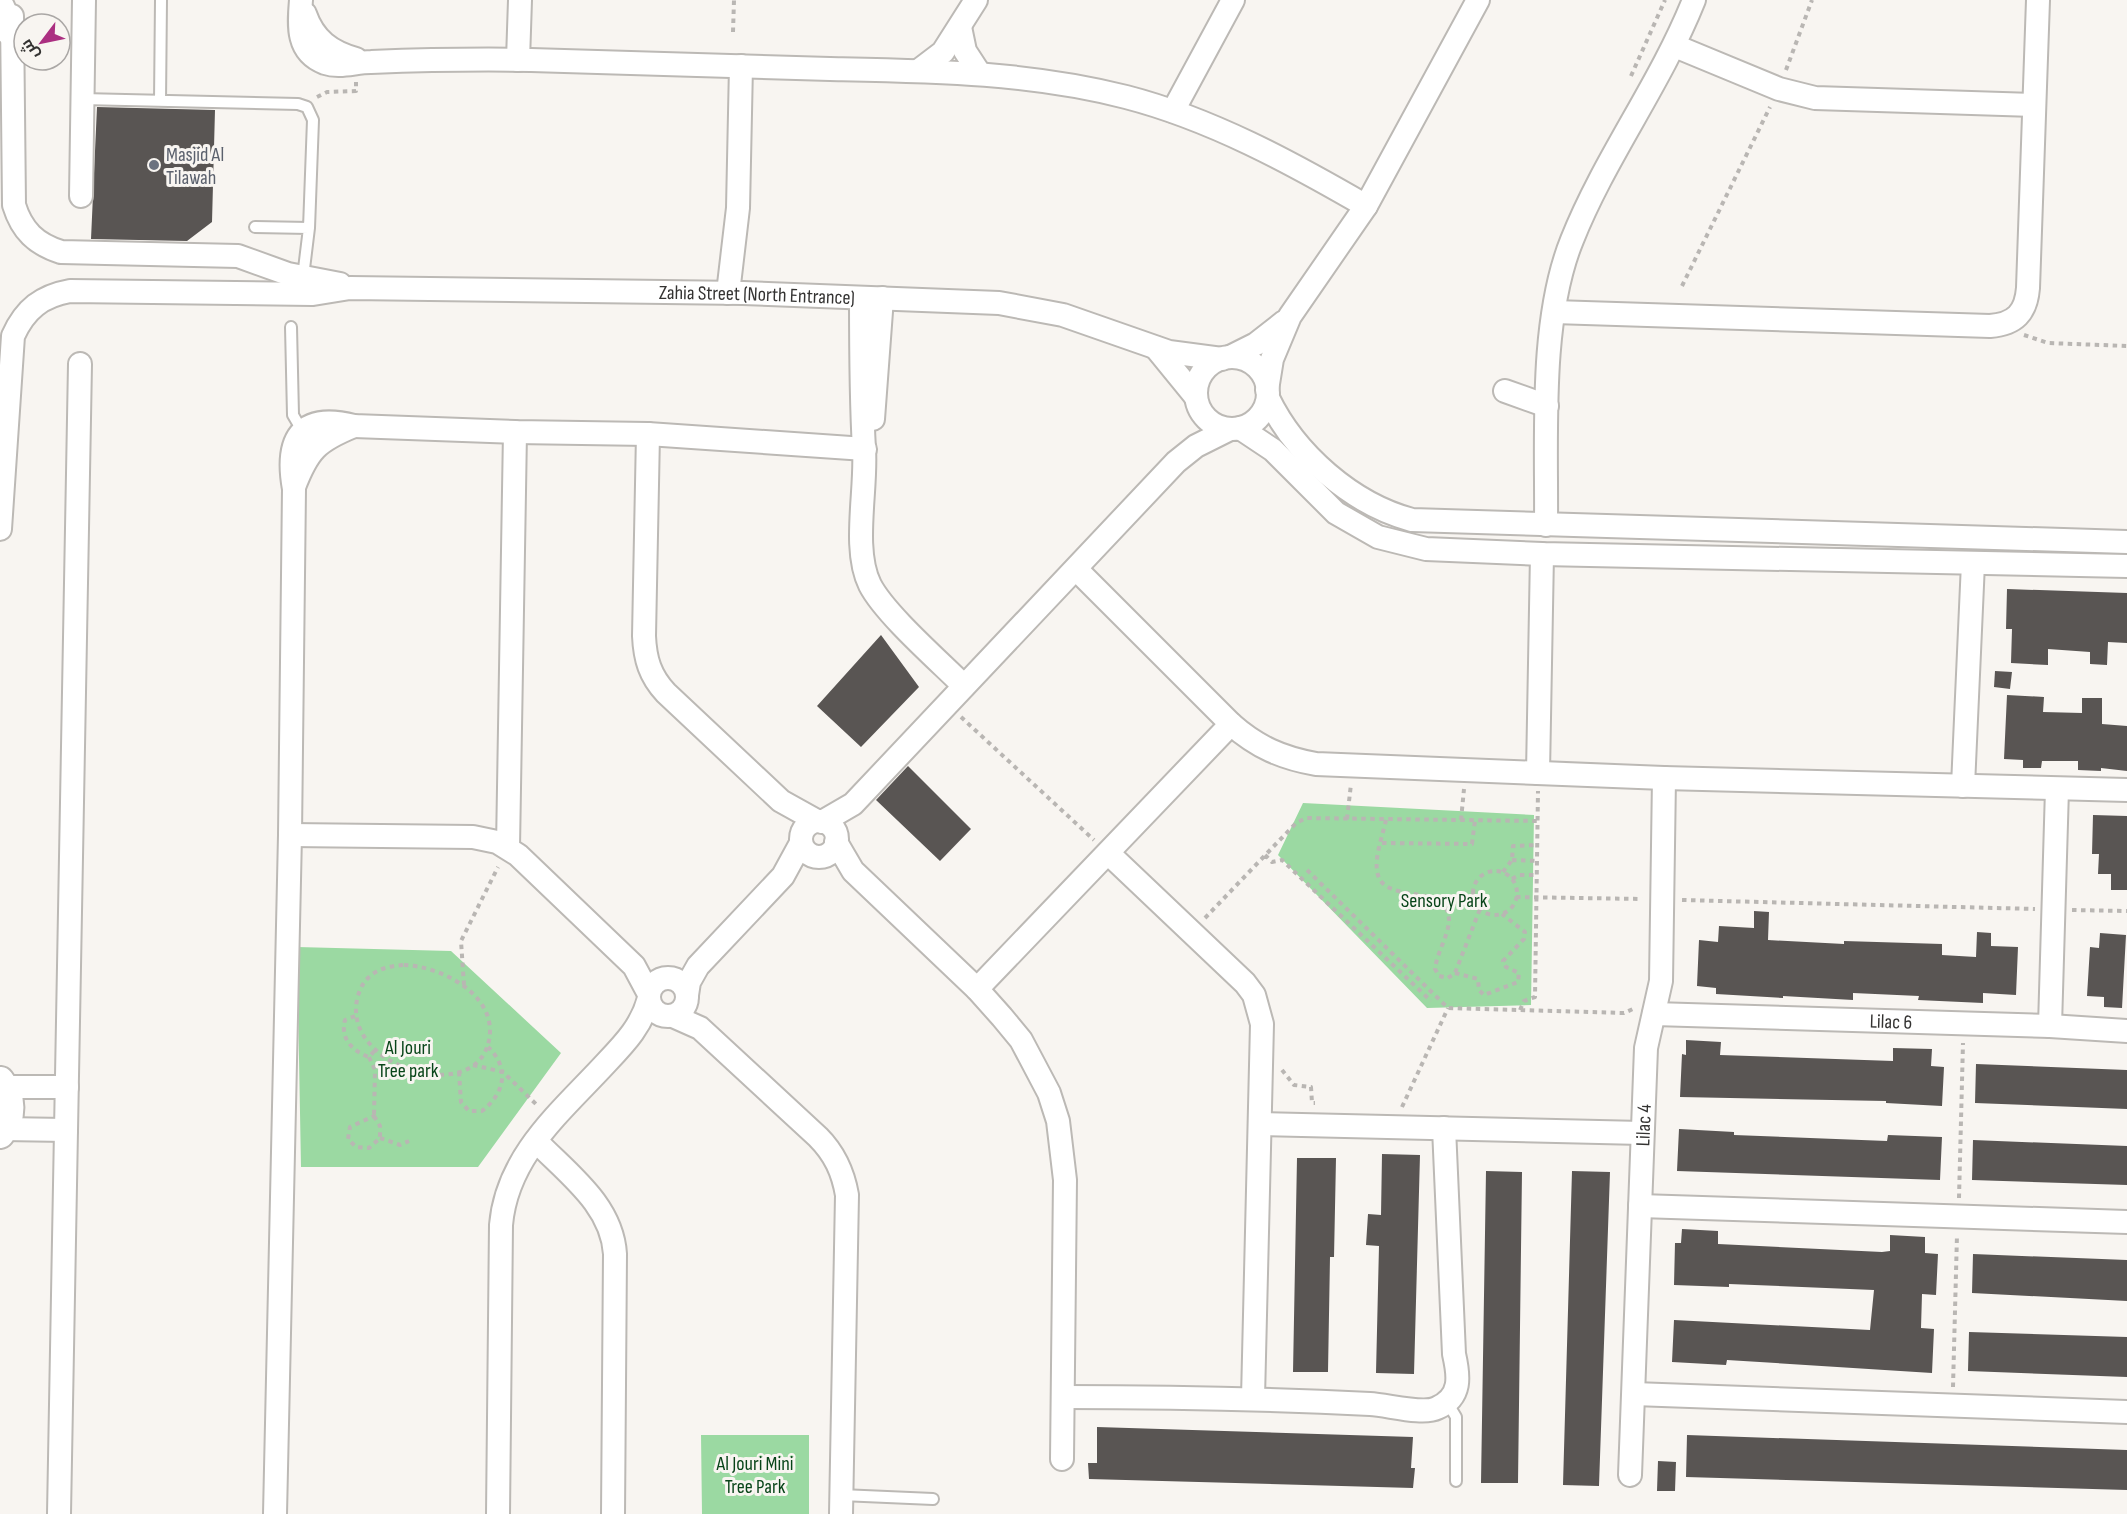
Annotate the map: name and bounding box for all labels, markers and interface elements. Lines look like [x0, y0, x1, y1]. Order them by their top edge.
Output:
north arrow [12, 12, 72, 72]
text: ش [17, 35, 44, 63]
place label: Masjid Al Tilawah [166, 143, 224, 190]
marker: Masjid Al Tilawah [147, 158, 161, 172]
street label: Zahia Street (North Entrance) [659, 281, 855, 310]
park label: Sensory Park [1401, 889, 1488, 913]
street label: Lilac 6 [1869, 1010, 1912, 1035]
park label: Al Jouri Tree park [378, 1036, 439, 1083]
street label: Lilac 4 [1631, 1104, 1657, 1147]
park label: Al Jouri Mini Tree Park [716, 1452, 794, 1499]

